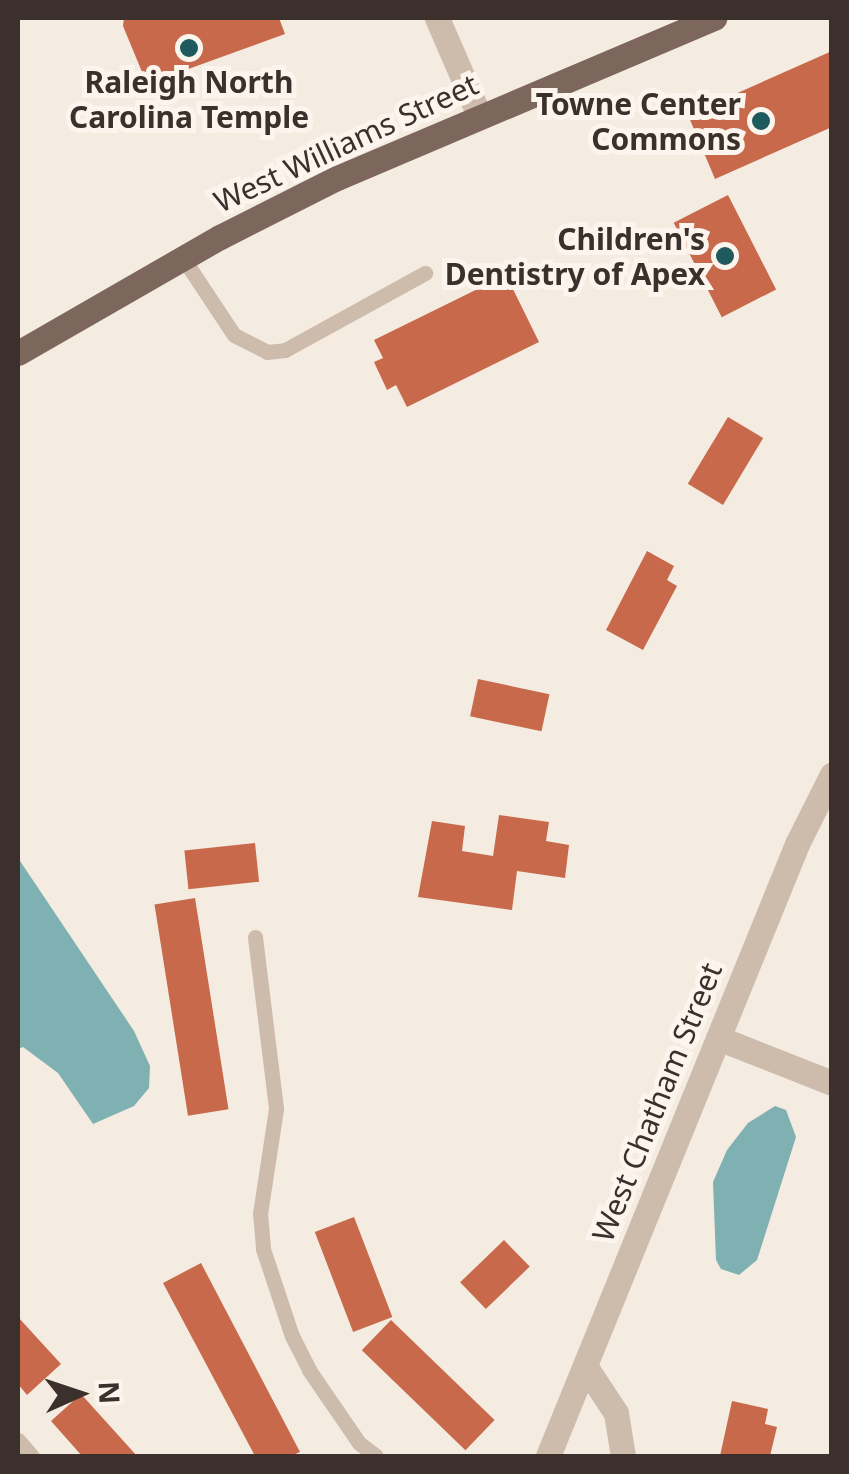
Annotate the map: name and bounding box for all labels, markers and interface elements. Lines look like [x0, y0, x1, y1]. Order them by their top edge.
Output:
marker: Raleigh North Carolina Temple [178, 37, 200, 59]
place label: Raleigh North Carolina Temple [69, 64, 309, 134]
street label: West Williams Street [208, 66, 484, 220]
place label: Towne Center Commons [536, 86, 741, 156]
marker: Towne Center Commons [750, 110, 772, 132]
place label: Children's Dentistry of Apex [445, 221, 705, 292]
marker: Children's Dentistry of Apex [714, 245, 736, 267]
street label: West Chatham Street [585, 957, 729, 1247]
north arrow [30, 1344, 130, 1444]
text: N [90, 1380, 130, 1405]

